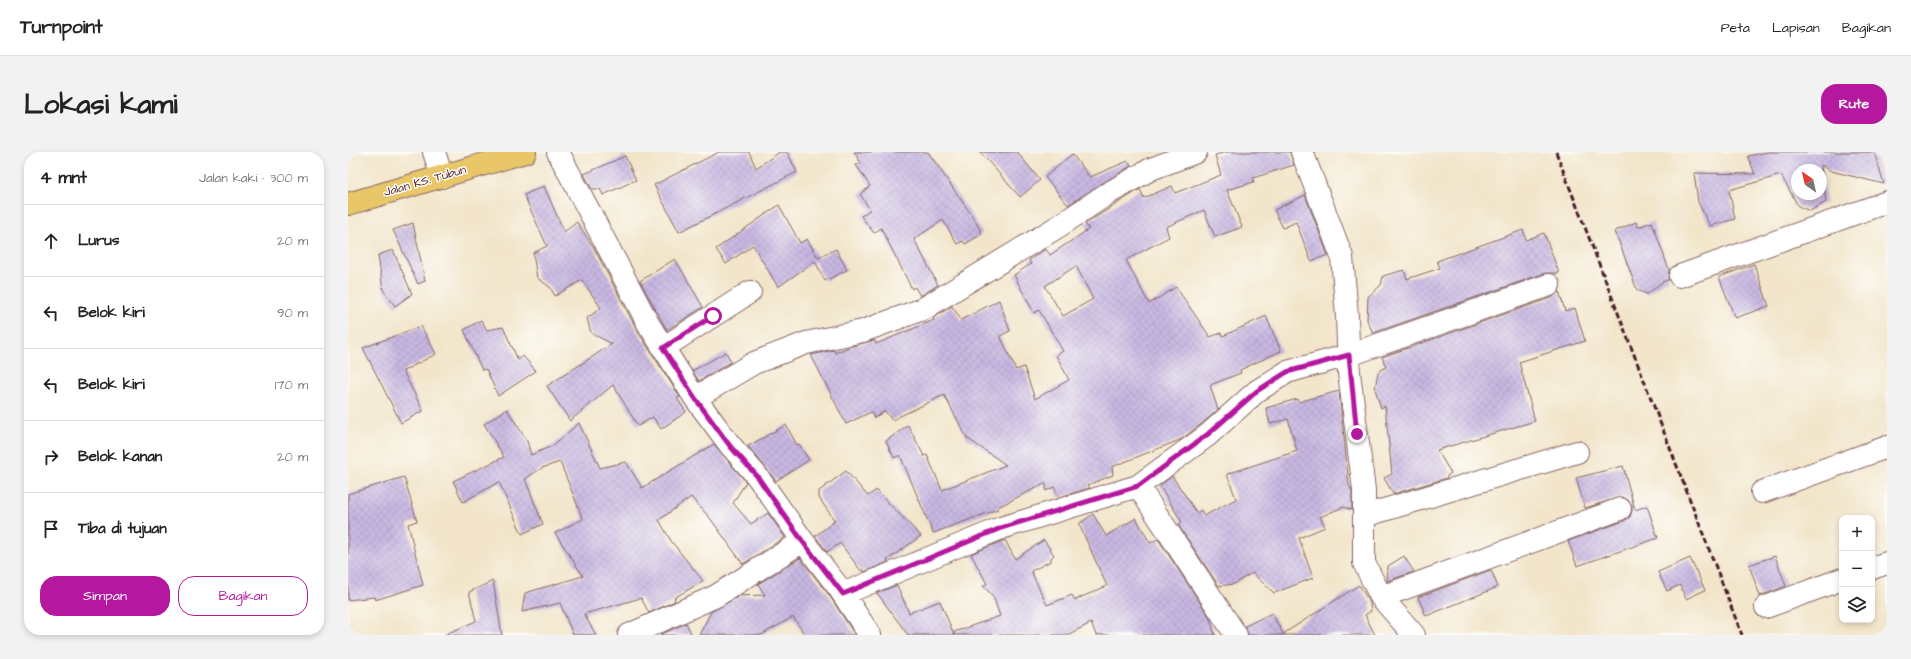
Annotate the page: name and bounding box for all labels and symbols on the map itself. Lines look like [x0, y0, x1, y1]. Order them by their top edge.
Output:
street label: Jalan KS. Tubun [382, 161, 468, 201]
north arrow [1791, 164, 1827, 200]
route start [704, 307, 722, 325]
route end [1348, 425, 1366, 443]

